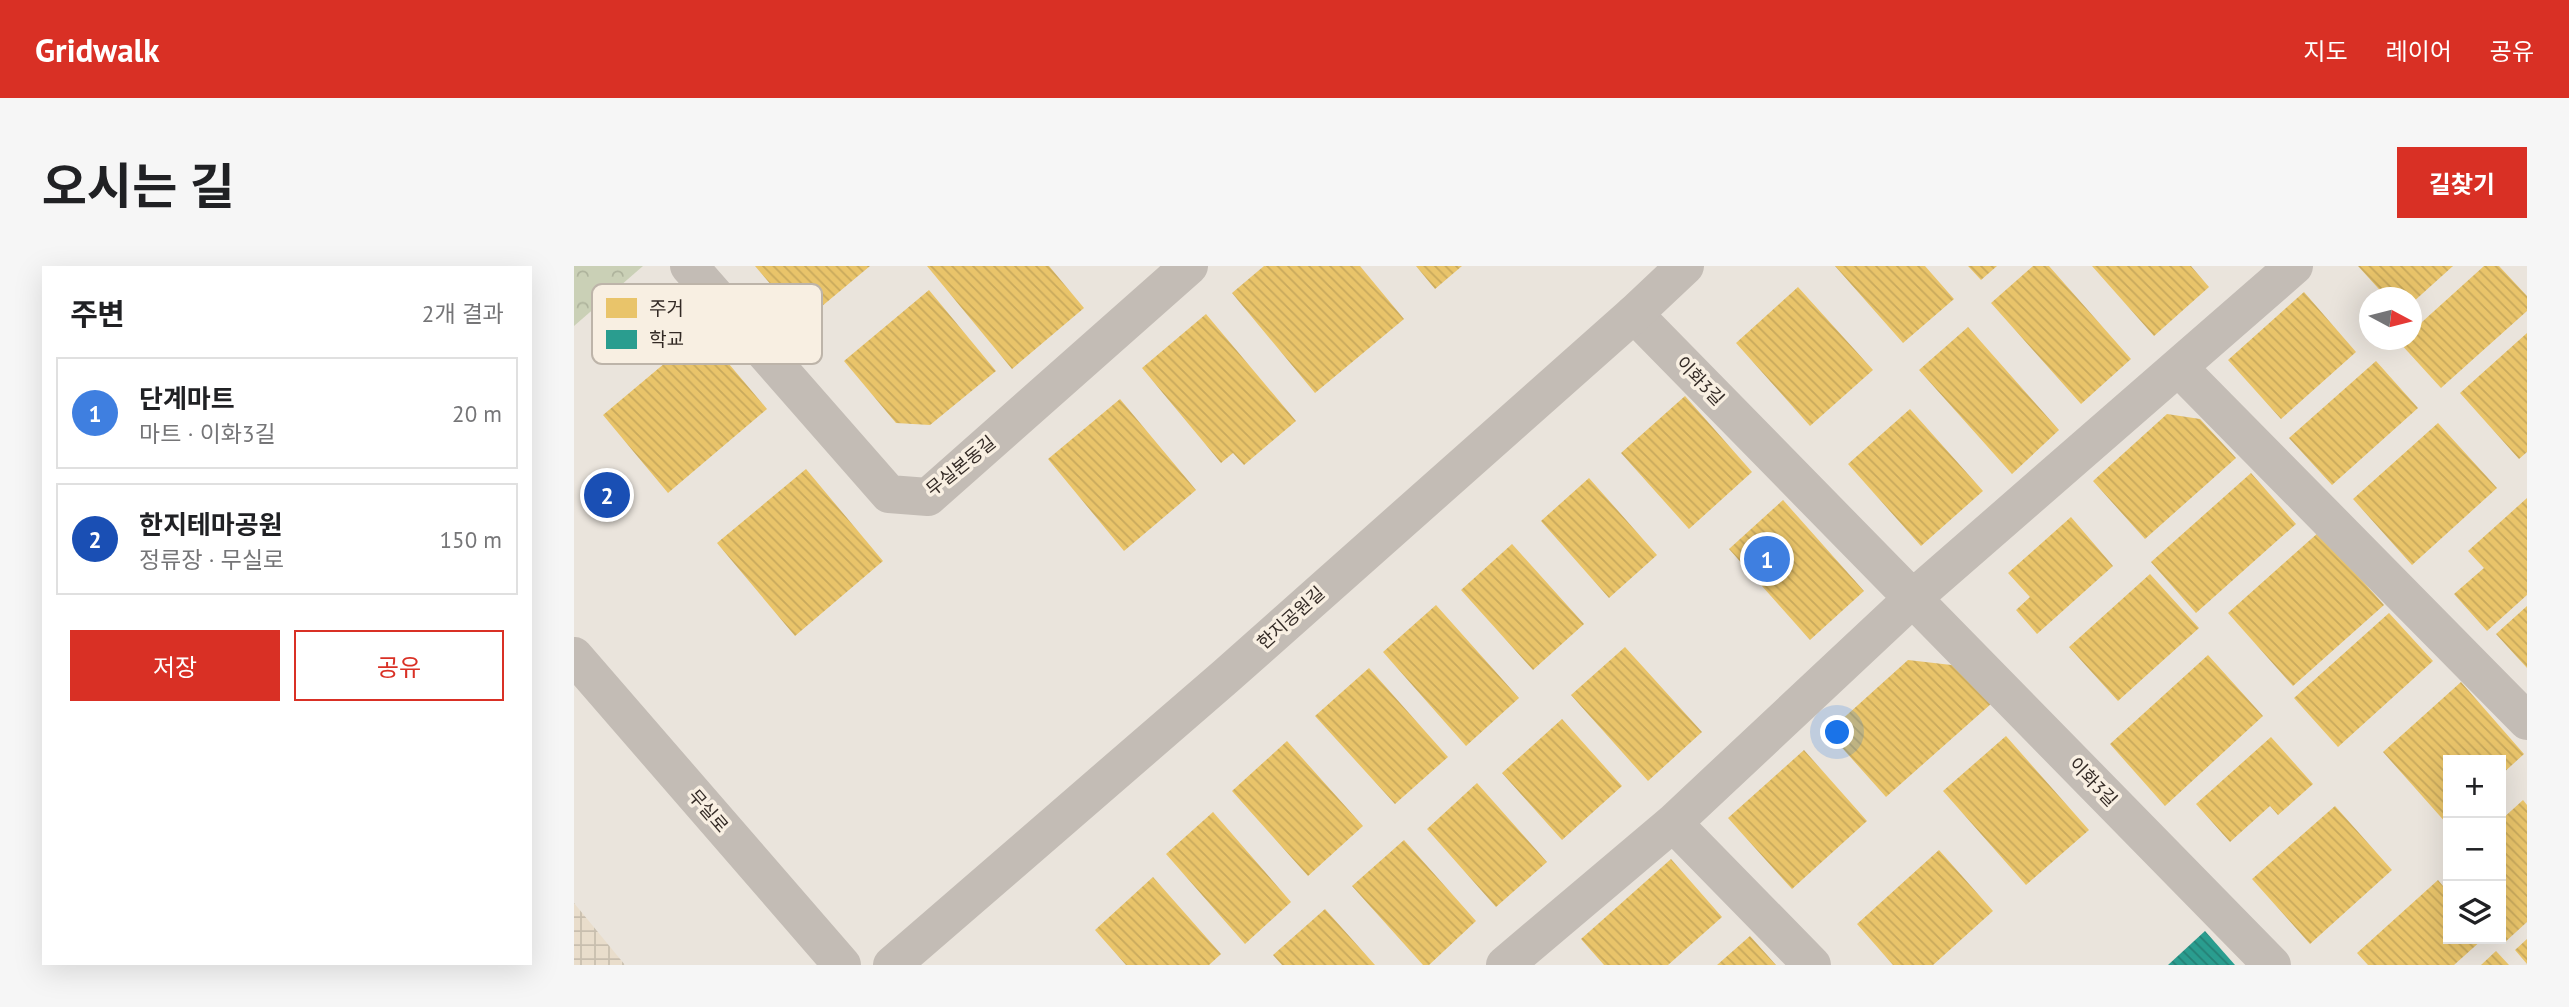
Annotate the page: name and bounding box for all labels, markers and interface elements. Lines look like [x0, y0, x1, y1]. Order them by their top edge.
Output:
text: Gridwalk [35, 28, 159, 71]
text: 지도 [2303, 36, 2348, 67]
text: 레이어 [2386, 36, 2452, 67]
text: 공유 [2490, 36, 2534, 67]
button: 길찾기 [2397, 147, 2527, 218]
text: 오시는 길 [42, 154, 235, 218]
legend [592, 284, 822, 364]
north arrow [2359, 287, 2422, 350]
text: 주변 [70, 294, 125, 333]
text: 주거 [649, 296, 684, 320]
text: 2개 결과 [422, 299, 504, 328]
text: 학교 [649, 327, 684, 351]
street label: 이화3길 [1671, 351, 1729, 410]
text: 단계마트 [139, 382, 235, 415]
text: 1 [88, 399, 102, 428]
text: 20 m [452, 399, 502, 428]
text: 마트 · 이화3길 [139, 419, 276, 448]
street label: 무실본동길 [921, 431, 1000, 501]
pin: 2 [584, 469, 630, 521]
text: 한지테마공원 [139, 508, 283, 541]
text: 2 [88, 525, 102, 554]
text: 150 m [440, 525, 502, 554]
pin: 1 [1744, 533, 1790, 585]
text: 정류장 · 무실로 [139, 545, 284, 574]
street label: 한지공원길 [1252, 581, 1329, 654]
button: 저장 [70, 630, 280, 701]
button: 공유 [294, 630, 504, 701]
your location [1820, 715, 1854, 749]
street label: 이화3길 [2064, 752, 2122, 811]
map controls [2443, 755, 2506, 944]
button: + [2443, 755, 2506, 818]
street label: 무실로 [683, 784, 733, 837]
button: − [2443, 818, 2506, 881]
button: layers [2443, 881, 2506, 944]

